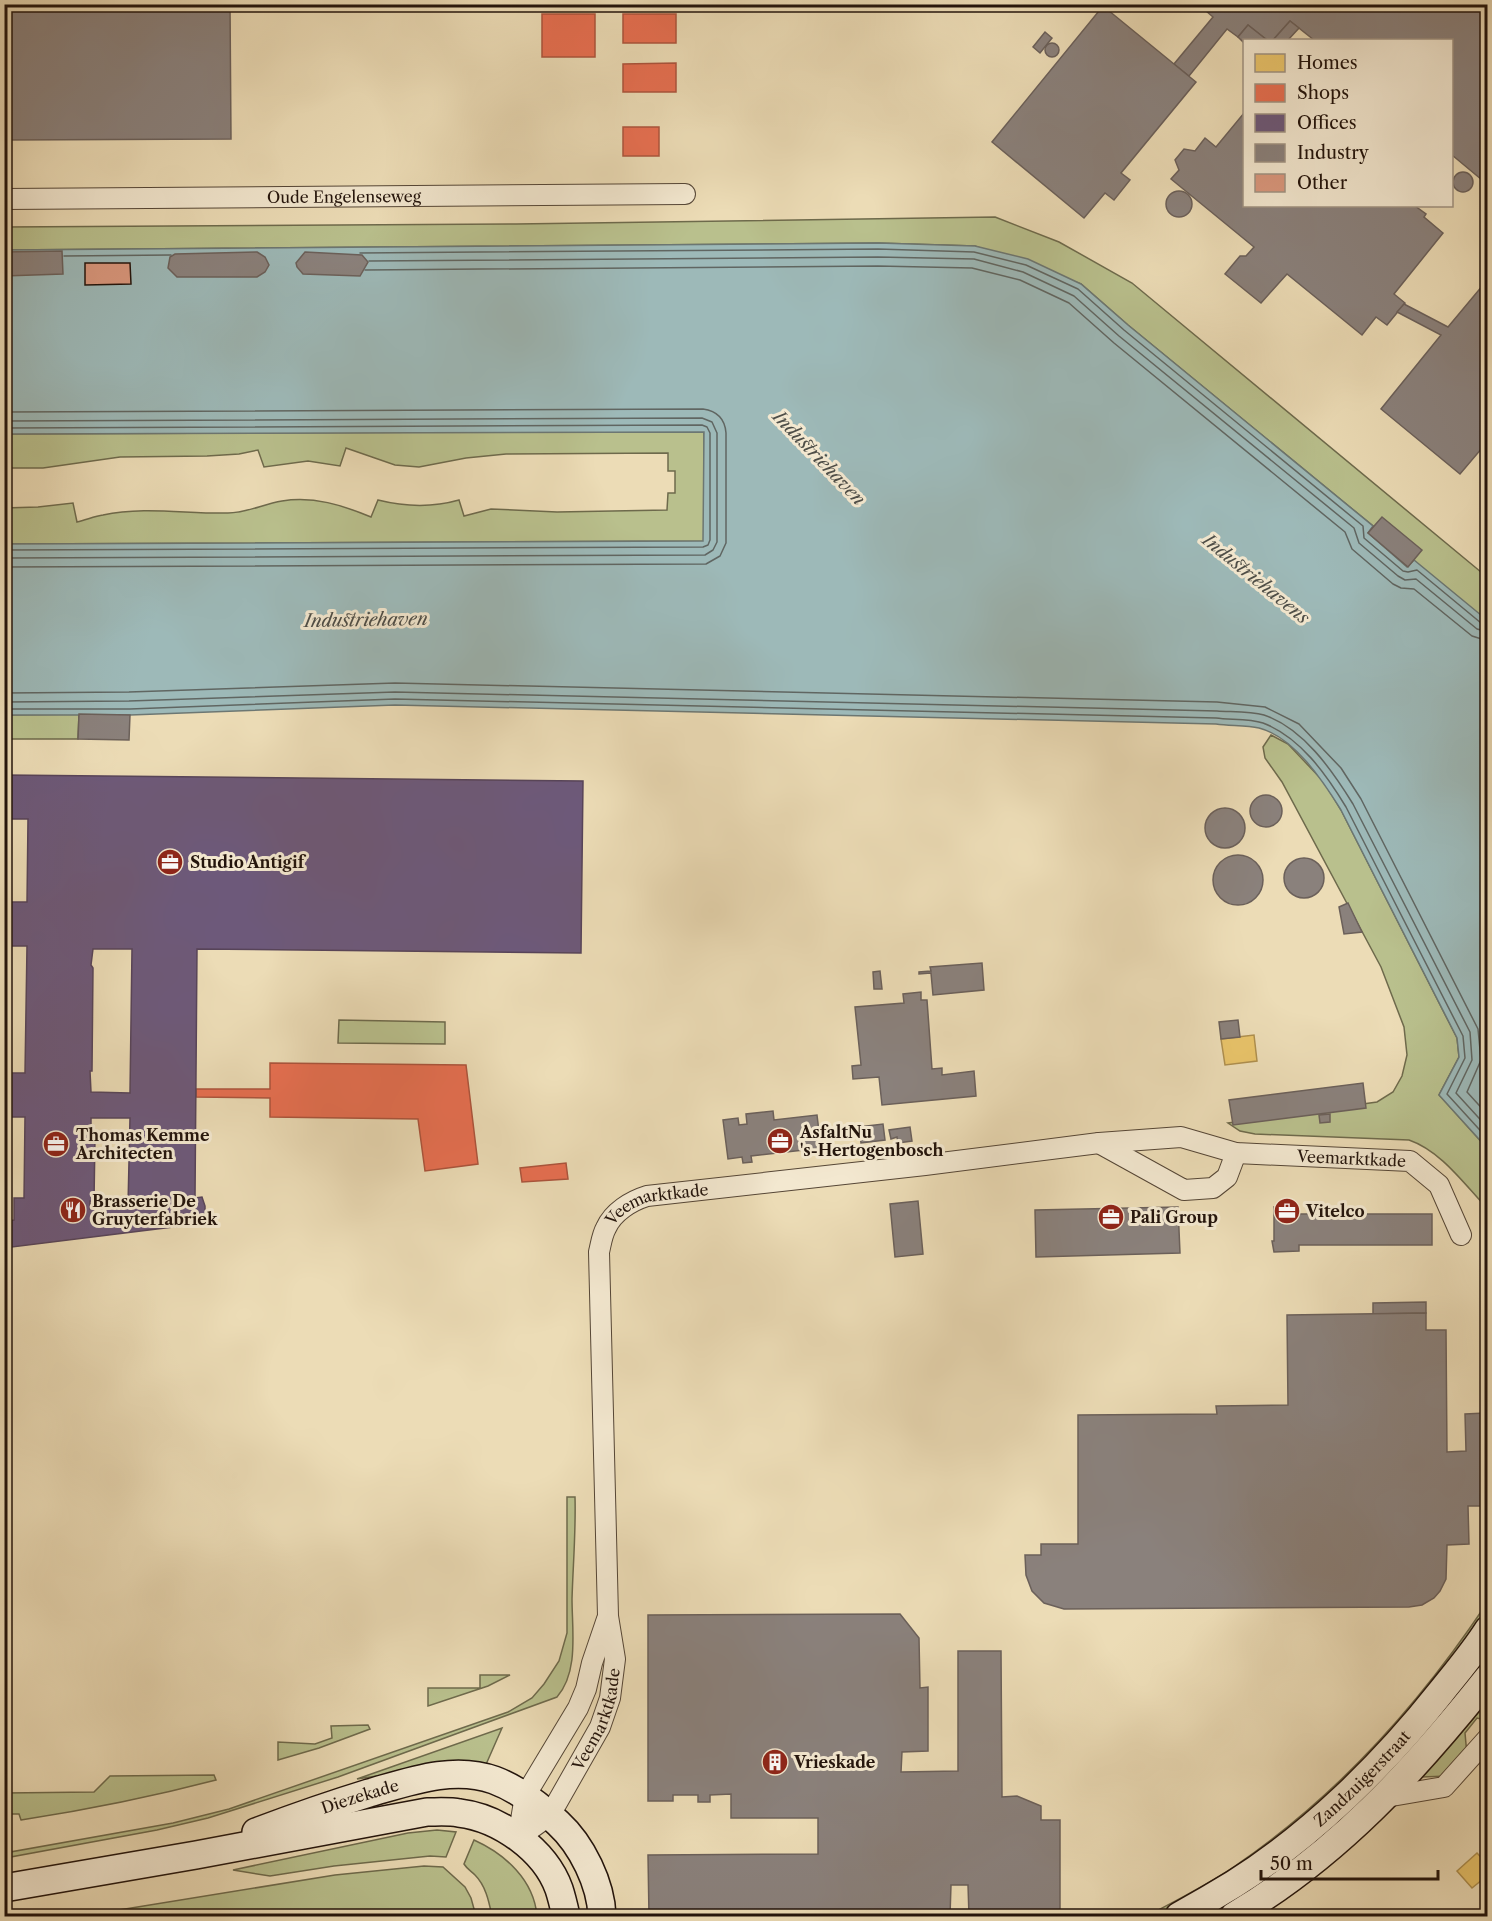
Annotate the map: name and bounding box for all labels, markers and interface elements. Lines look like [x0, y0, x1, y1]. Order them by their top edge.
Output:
legend [1243, 39, 1453, 207]
text: Homes [1297, 52, 1358, 74]
text: Shops [1297, 82, 1349, 104]
text: Offices [1297, 112, 1357, 134]
text: Industry [1297, 142, 1370, 164]
text: Other [1297, 172, 1348, 194]
street label: Oude Engelenseweg [267, 186, 422, 207]
water label: Industriehaven [767, 404, 870, 510]
water label: Industriehavens [1196, 528, 1314, 629]
water label: Industriehaven [302, 608, 428, 632]
office icon: Studio Antigif [155, 847, 185, 877]
place label: Studio Antigif [190, 852, 307, 872]
place label: AsfaltNu 's-Hertogenbosch [799, 1122, 943, 1160]
place label: Thomas Kemme Architecten [75, 1125, 210, 1163]
office icon: AsfaltNu 's-Hertogenbosch [765, 1126, 795, 1156]
office icon: Thomas Kemme Architecten [41, 1129, 71, 1159]
street label: Veemarktkade [1296, 1146, 1406, 1171]
street label: Veemarktkade [600, 1179, 709, 1230]
place label: Brasserie De Gruyterfabriek [92, 1191, 218, 1229]
restaurant icon: Brasserie De Gruyterfabriek [58, 1195, 88, 1225]
office icon: Vitelco [1272, 1196, 1302, 1226]
place label: Vitelco [1305, 1201, 1365, 1221]
office icon: Pali Group [1096, 1202, 1126, 1232]
place label: Pali Group [1130, 1207, 1218, 1227]
street label: Veemarktkade [567, 1667, 624, 1775]
street label: Zandzuigerstraat [1310, 1726, 1415, 1831]
building icon: Vrieskade [760, 1747, 790, 1777]
place label: Vrieskade [793, 1752, 876, 1772]
street label: Diezekade [318, 1775, 401, 1818]
scale bar [1261, 1843, 1438, 1881]
text: 50 m [1270, 1853, 1313, 1875]

